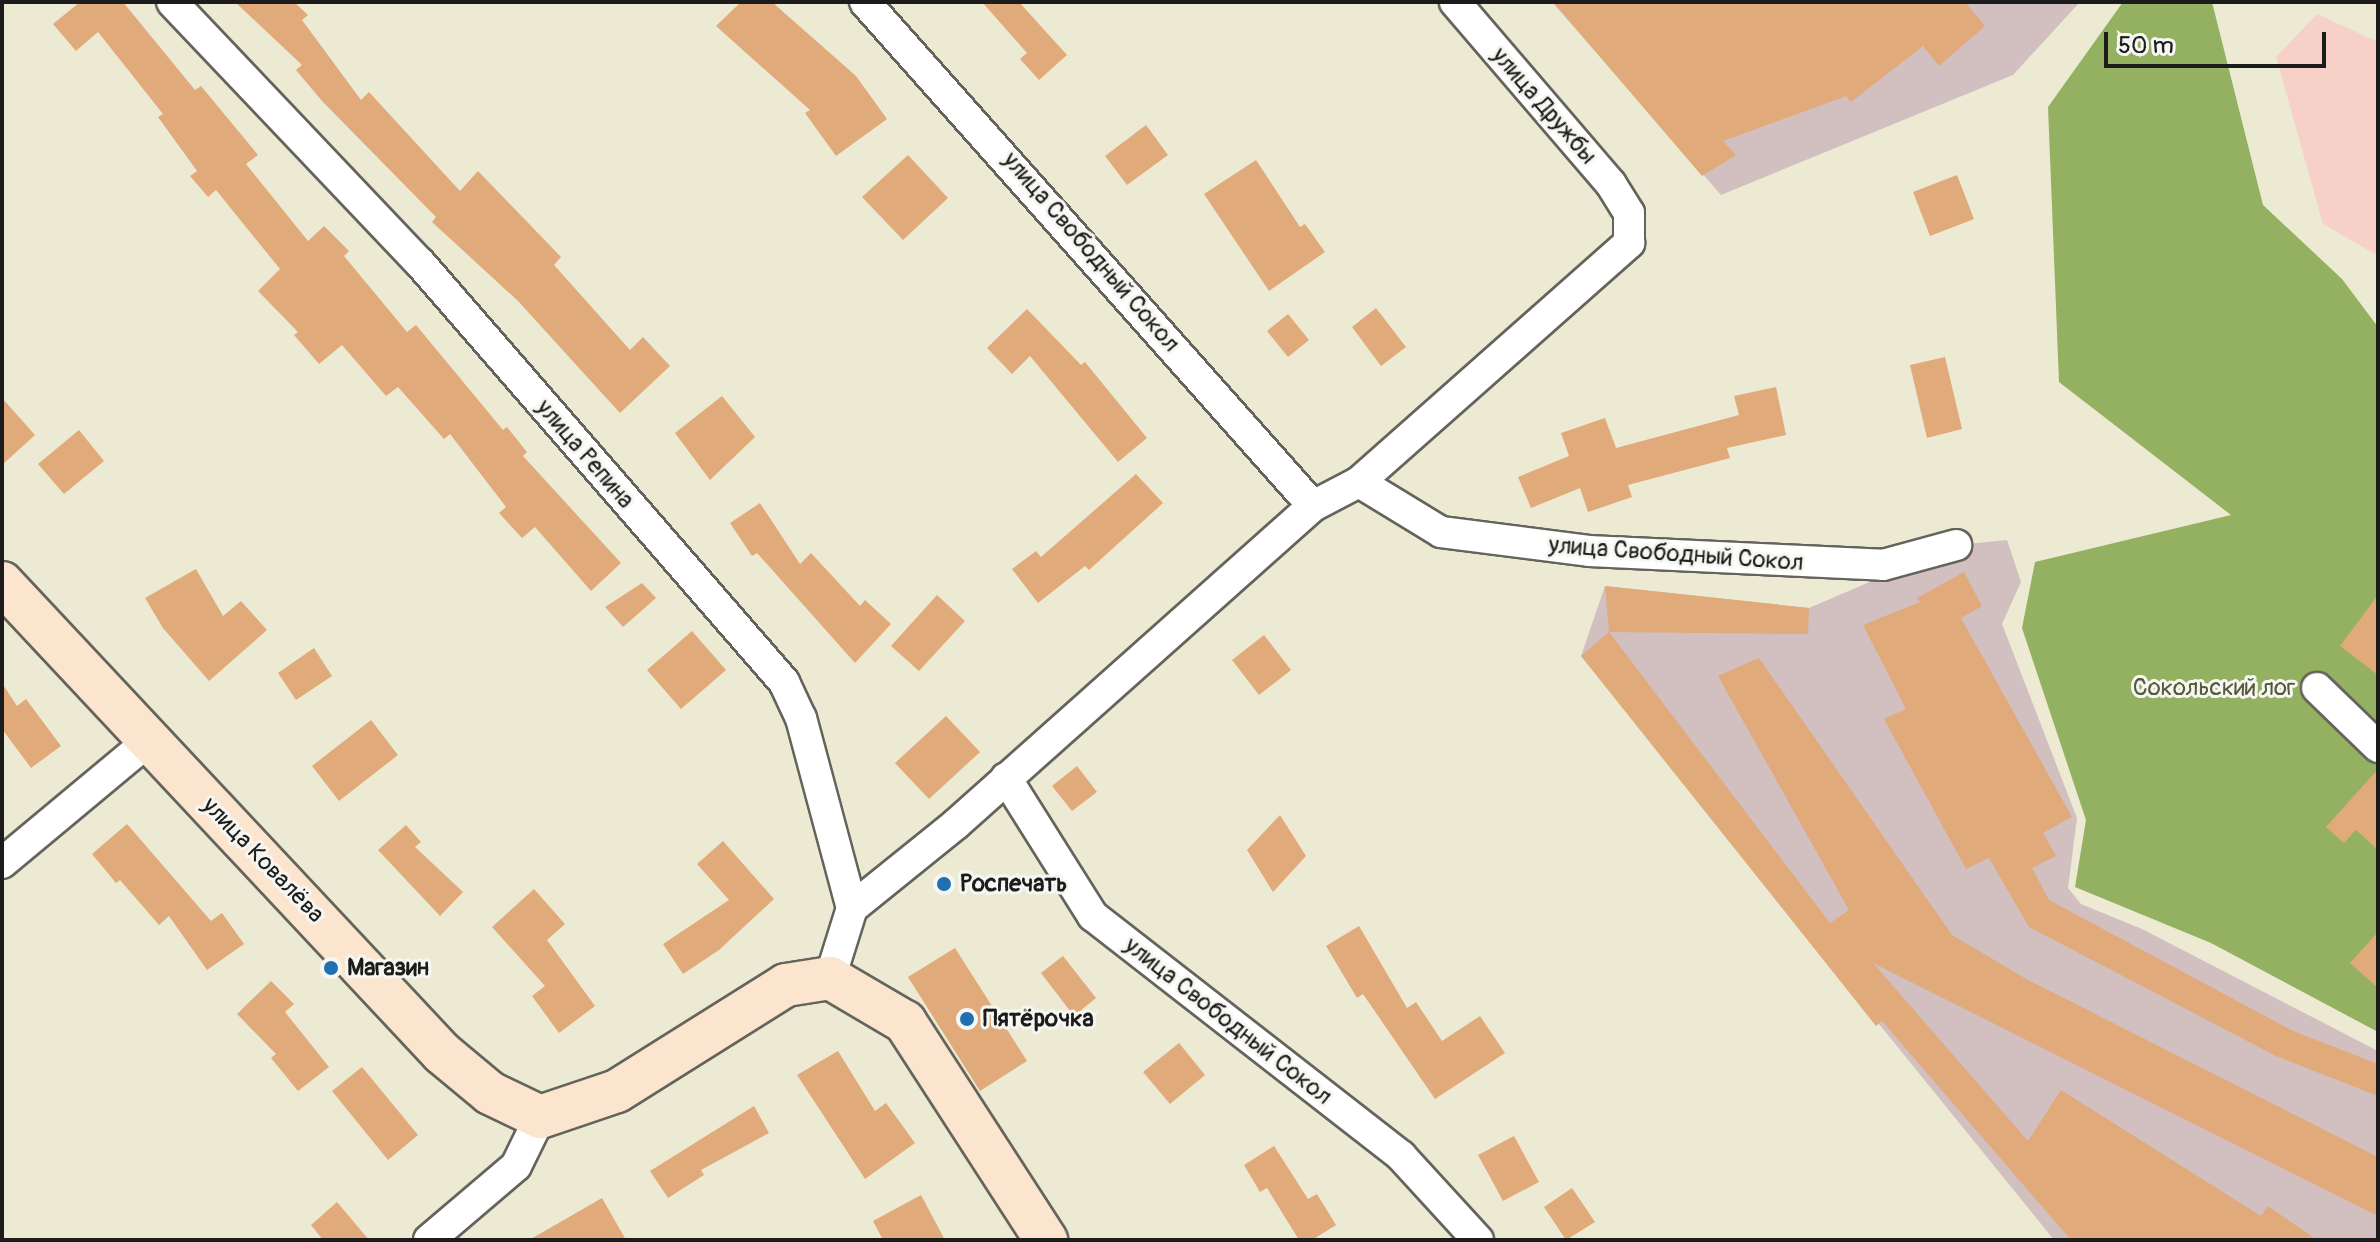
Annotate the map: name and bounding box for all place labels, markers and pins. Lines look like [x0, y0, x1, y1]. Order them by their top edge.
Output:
place label: Роспечать [960, 870, 1067, 898]
marker: Роспечать [935, 875, 953, 893]
place label: Магазин [347, 954, 429, 982]
marker: Магазин [322, 959, 340, 977]
place label: Пятёрочка [983, 1005, 1094, 1033]
marker: Пятёрочка [958, 1010, 976, 1028]

